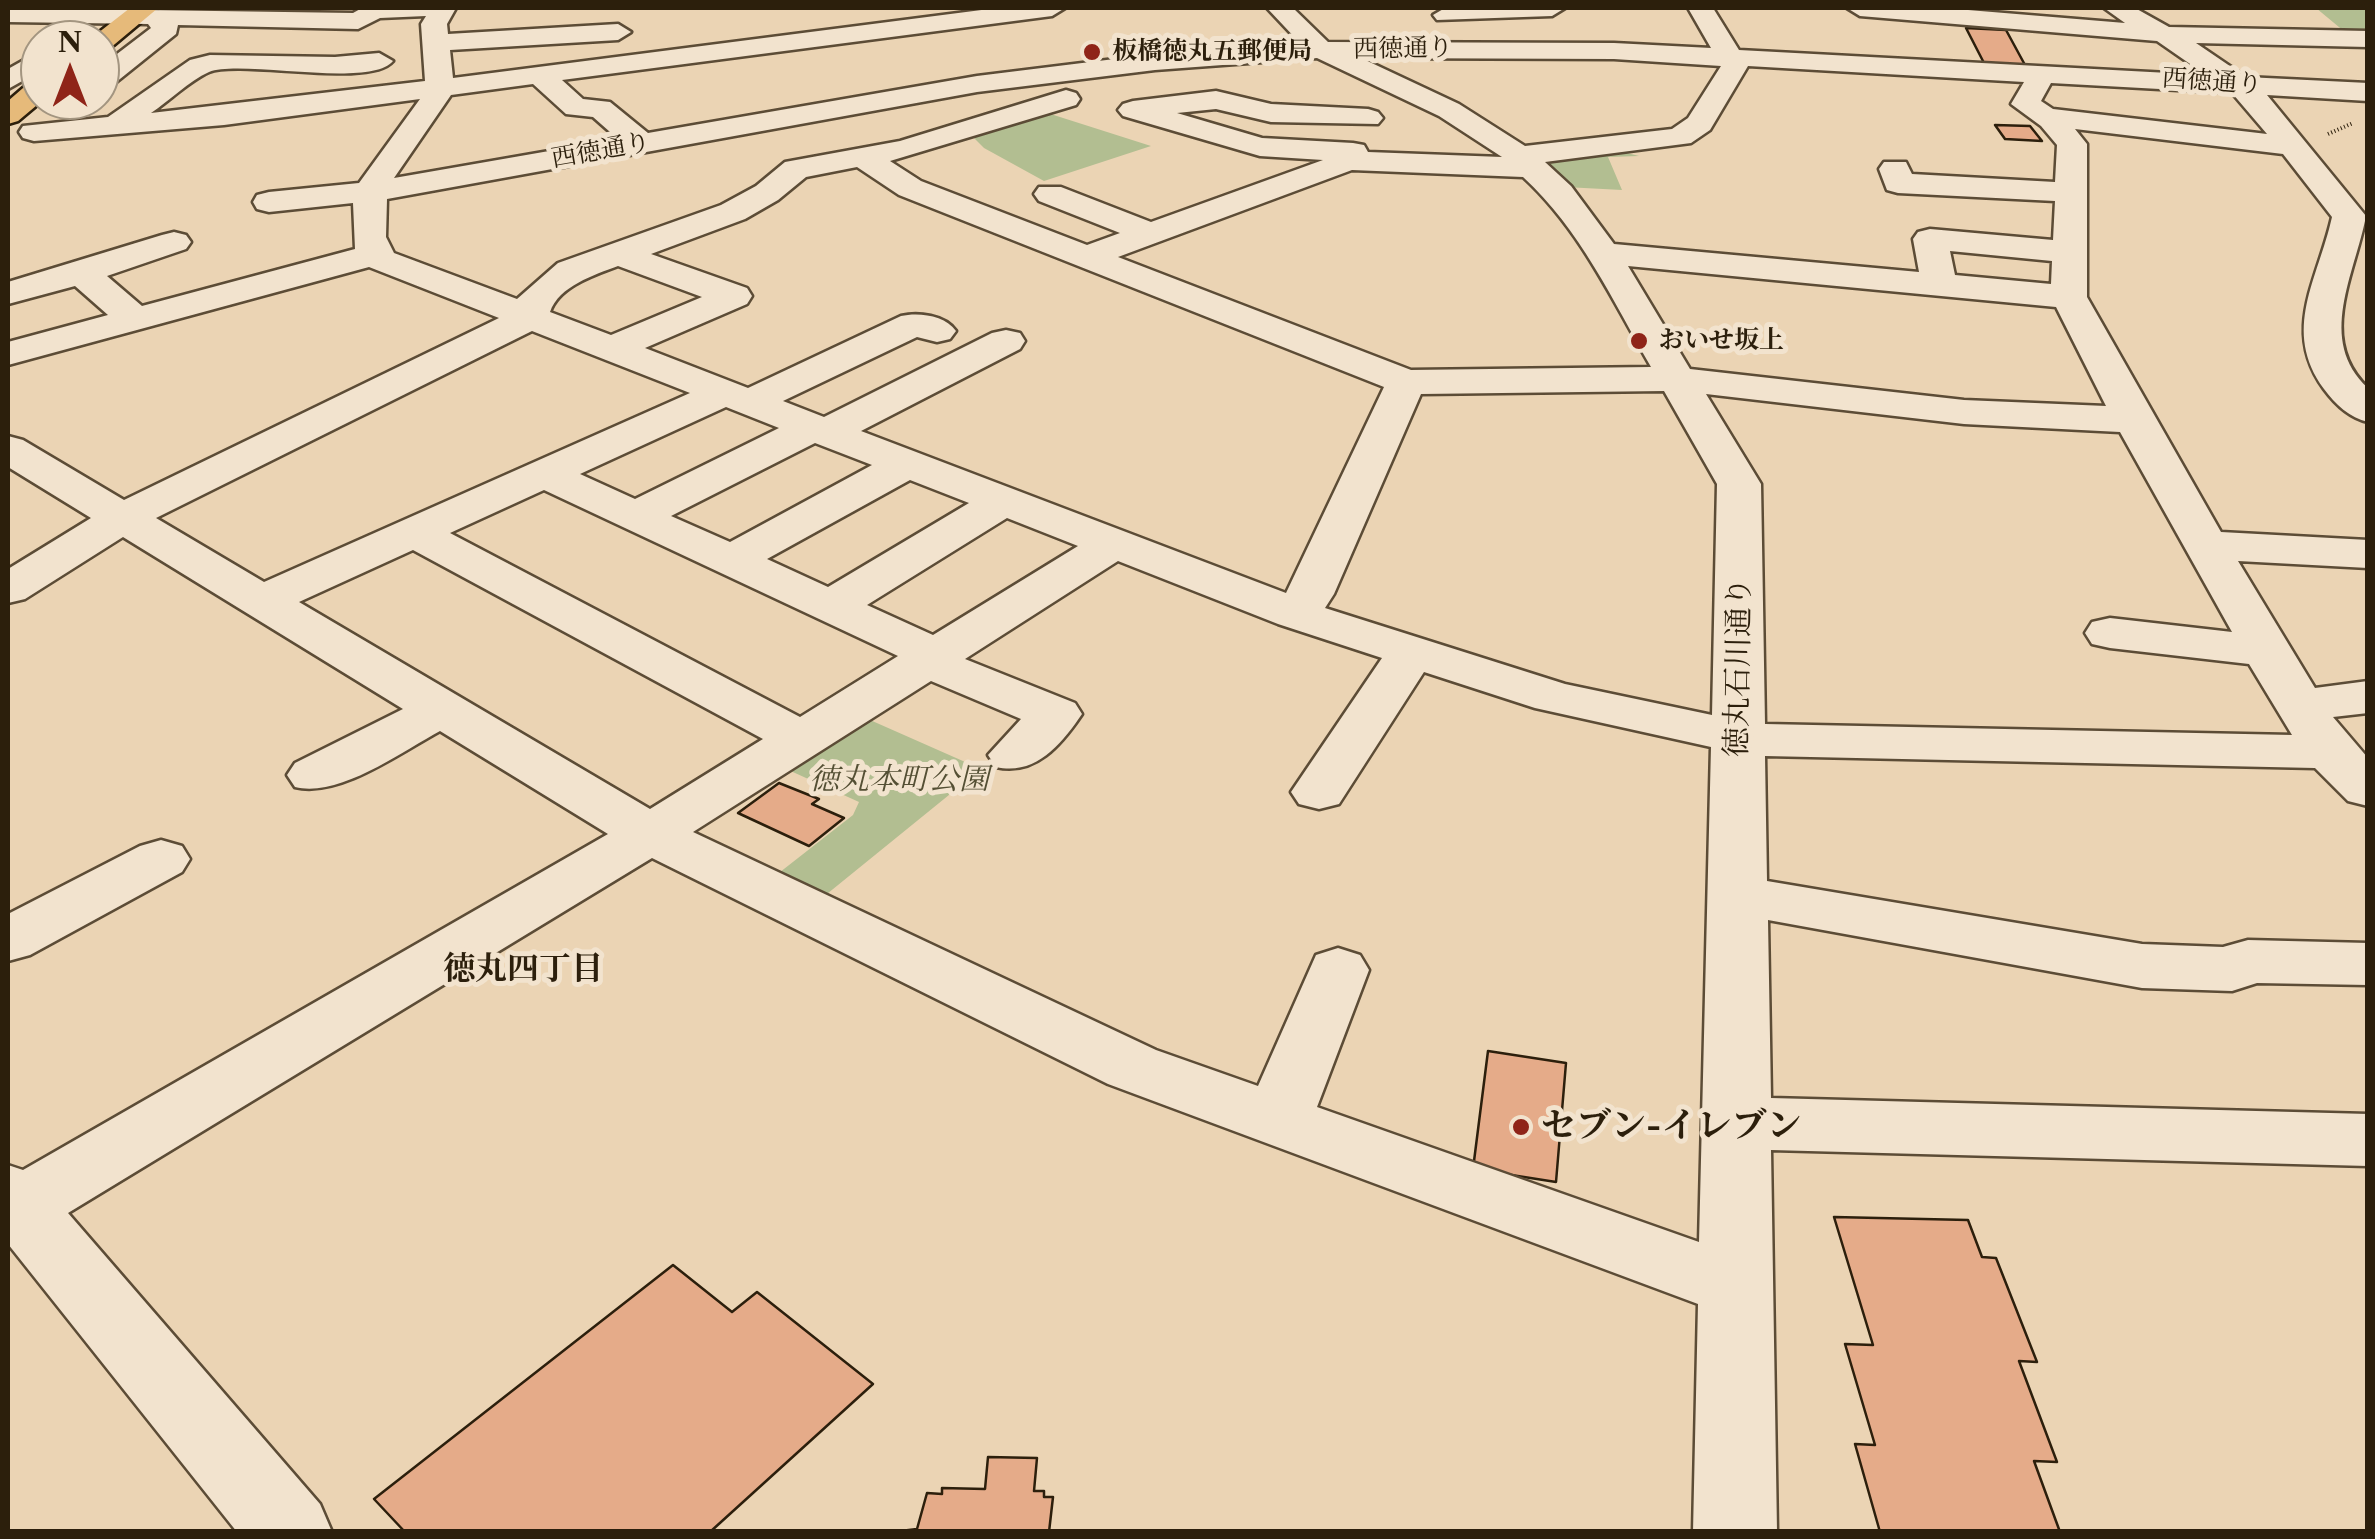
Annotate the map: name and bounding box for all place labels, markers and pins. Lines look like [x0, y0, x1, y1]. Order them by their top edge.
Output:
place label: 板橋徳丸五郵便局 [1112, 37, 1312, 67]
marker: 板橋徳丸五郵便局 [1081, 41, 1103, 63]
place label: おいせ坂上 [1659, 326, 1784, 356]
marker: おいせ坂上 [1628, 330, 1650, 352]
place label: セブン-イレブン [1541, 1106, 1801, 1148]
marker: セブン-イレブン [1510, 1116, 1532, 1138]

